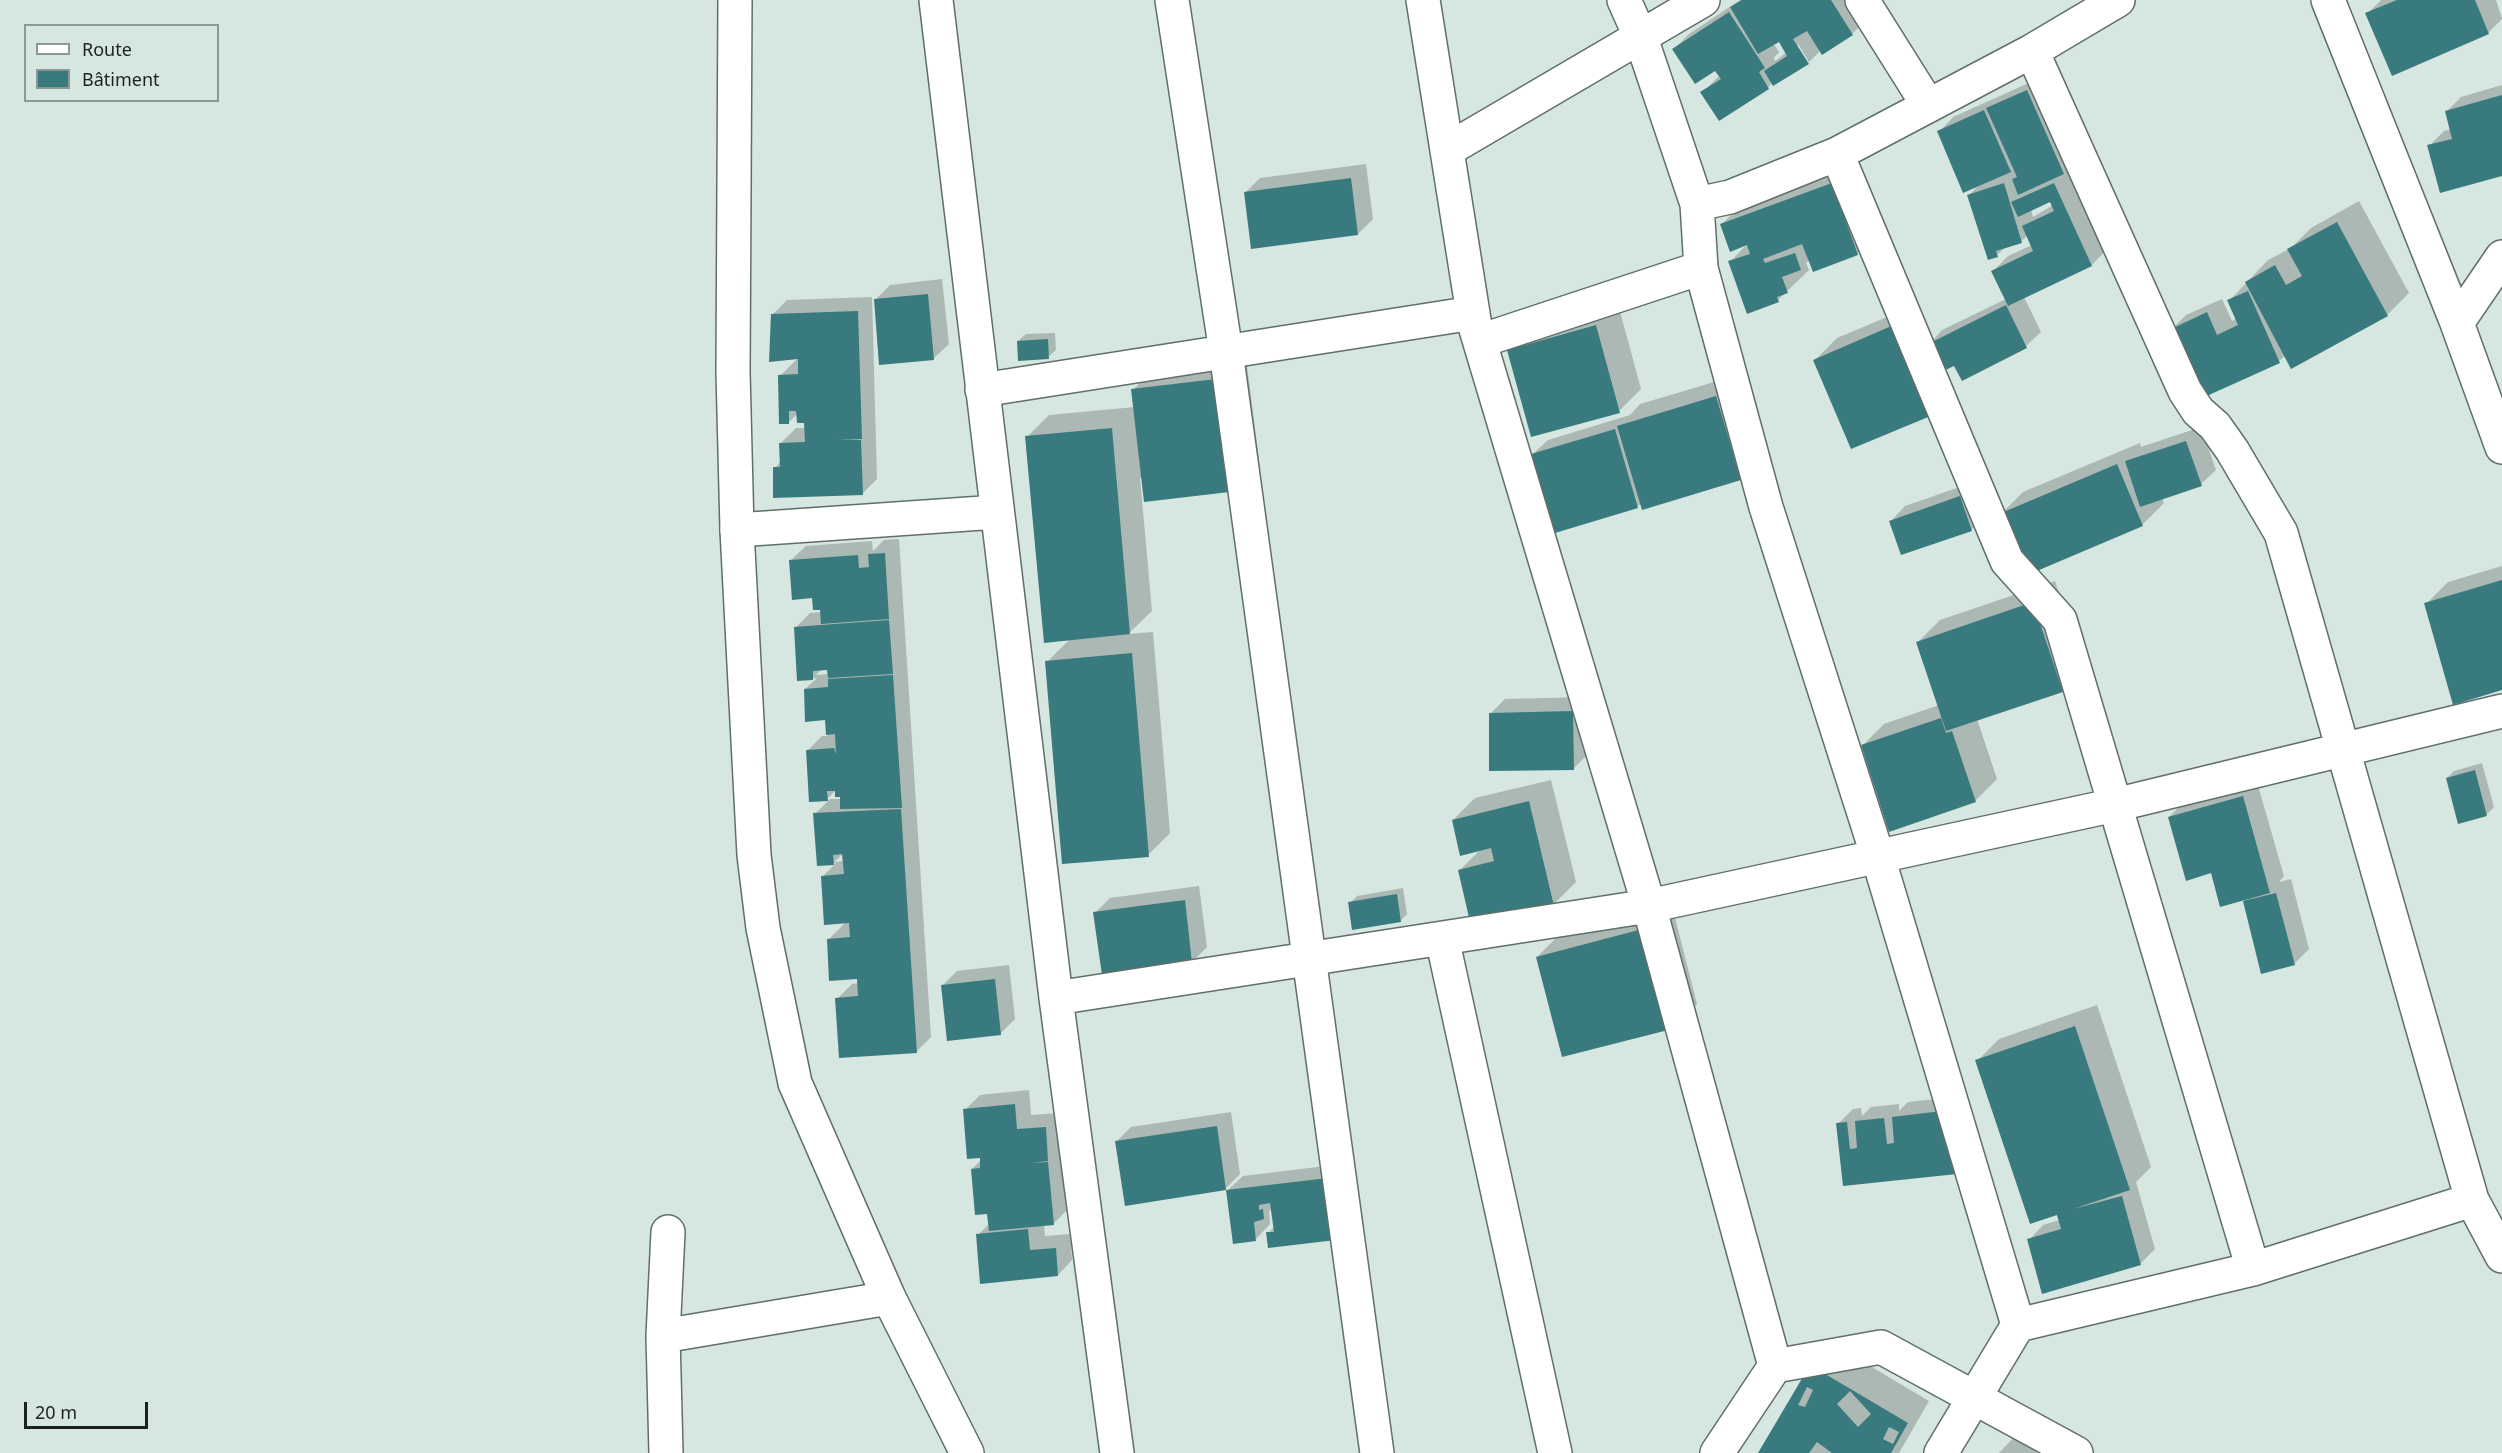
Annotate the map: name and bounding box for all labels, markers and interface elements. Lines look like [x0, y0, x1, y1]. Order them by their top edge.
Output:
legend [24, 24, 219, 102]
text: Route [82, 37, 132, 61]
text: Bâtiment [82, 67, 160, 91]
scale bar [27, 1390, 152, 1428]
text: 20 m [35, 1400, 77, 1424]

